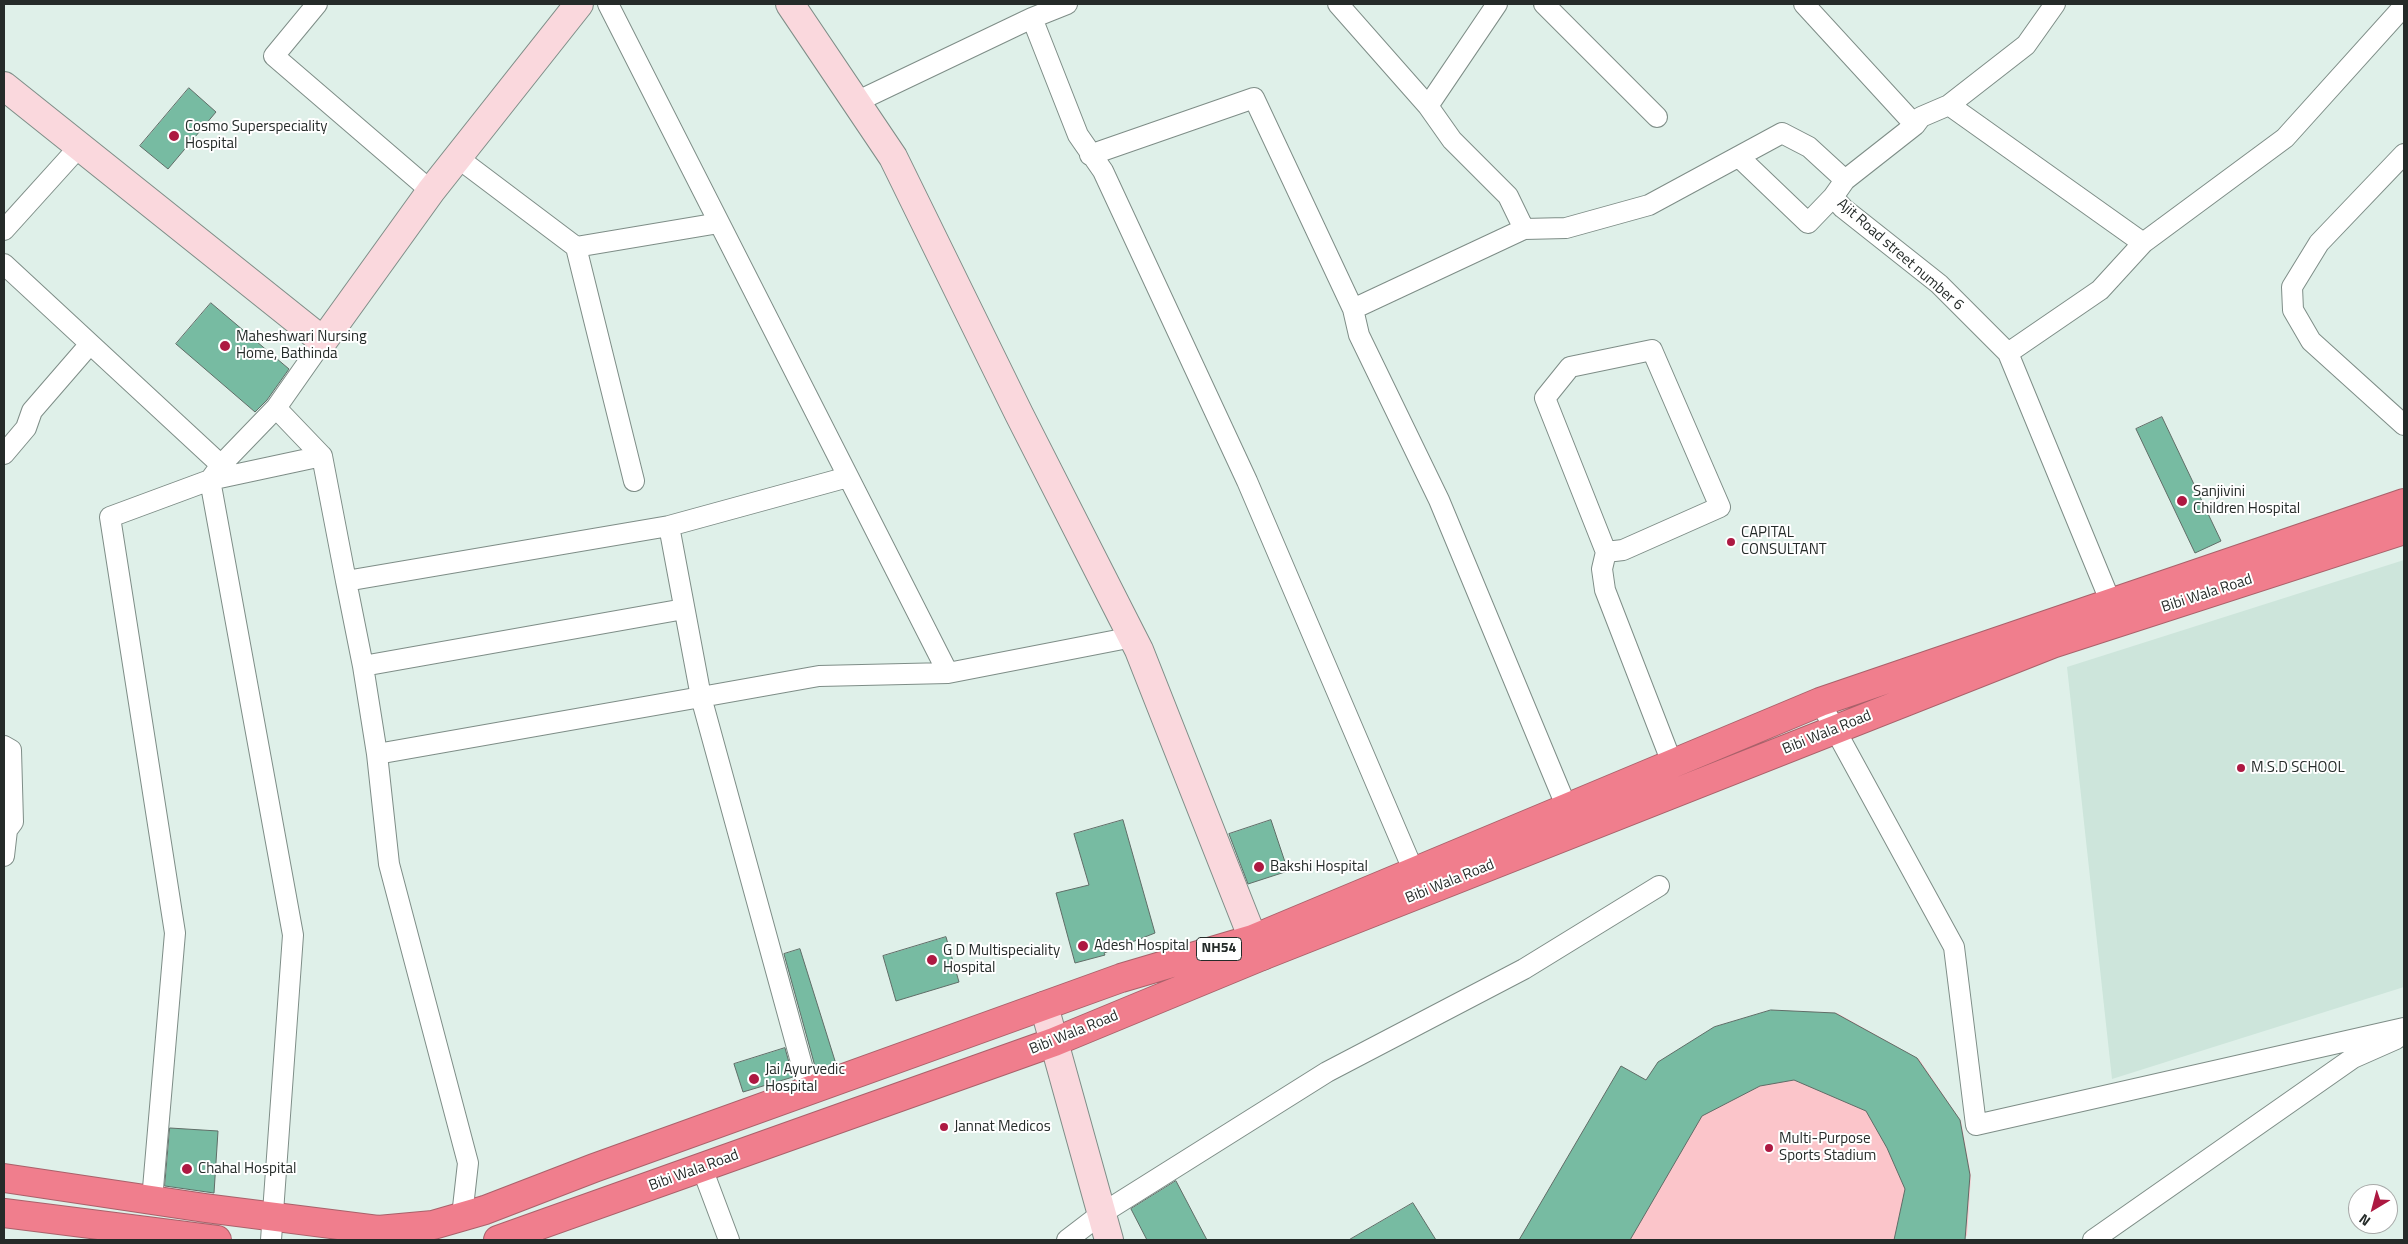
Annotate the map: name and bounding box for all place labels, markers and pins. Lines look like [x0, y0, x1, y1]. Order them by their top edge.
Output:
place label: Cosmo Superspeciality Hospital [185, 118, 327, 153]
marker: Cosmo Superspeciality Hospital [167, 129, 181, 143]
place label: Maheshwari Nursing Home, Bathinda [236, 328, 367, 363]
marker: Maheshwari Nursing Home, Bathinda [218, 339, 232, 353]
place label: Sanjivini Children Hospital [2193, 483, 2300, 518]
marker: Sanjivini Children Hospital [2175, 494, 2189, 508]
place label: CAPITAL CONSULTANT [1741, 524, 1827, 559]
marker: CAPITAL CONSULTANT [1725, 536, 1737, 548]
place label: M.S.D SCHOOL [2251, 759, 2345, 777]
marker: M.S.D SCHOOL [2235, 762, 2247, 774]
place label: Bakshi Hospital [1270, 858, 1368, 876]
marker: Bakshi Hospital [1252, 860, 1266, 874]
place label: Adesh Hospital [1094, 937, 1189, 955]
marker: Adesh Hospital [1076, 939, 1090, 953]
place label: G D Multispeciality Hospital [943, 942, 1060, 977]
marker: G D Multispeciality Hospital [925, 953, 939, 967]
place label: Jai Ayurvedic Hospital [765, 1061, 845, 1096]
marker: Jai Ayurvedic Hospital [747, 1072, 761, 1086]
place label: Jannat Medicos [954, 1118, 1051, 1136]
marker: Jannat Medicos [938, 1121, 950, 1133]
place label: Multi-Purpose Sports Stadium [1779, 1130, 1876, 1165]
marker: Multi-Purpose Sports Stadium [1763, 1142, 1775, 1154]
place label: Chahal Hospital [198, 1160, 296, 1178]
marker: Chahal Hospital [180, 1162, 194, 1176]

